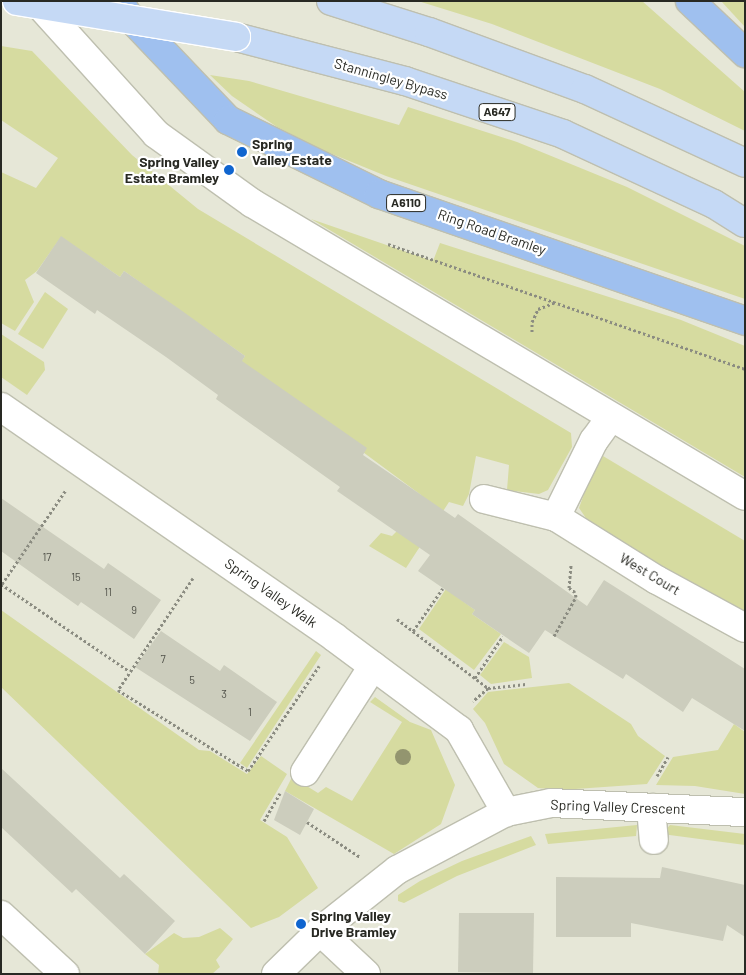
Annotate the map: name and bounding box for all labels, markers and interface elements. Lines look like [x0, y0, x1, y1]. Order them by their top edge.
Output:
street label: Stanningley Bypass [332, 55, 450, 103]
road number: A647 [478, 102, 516, 121]
place label: Spring Valley Estate [252, 136, 332, 168]
marker: Spring Valley Estate [236, 146, 248, 158]
place label: Spring Valley Estate Bramley [125, 154, 219, 186]
marker: Spring Valley Estate Bramley [223, 164, 235, 176]
road number: A6110 [386, 194, 426, 212]
street label: Ring Road Bramley [436, 206, 548, 258]
street label: West Court [617, 549, 683, 599]
house number: 17 [42, 550, 52, 564]
street label: Spring Valley Walk [221, 555, 321, 631]
house number: 15 [71, 570, 81, 584]
house number: 11 [104, 585, 112, 599]
house number: 9 [131, 603, 137, 617]
house number: 7 [160, 652, 166, 666]
house number: 5 [189, 673, 195, 687]
house number: 3 [221, 687, 227, 701]
house number: 1 [248, 705, 252, 719]
street label: Spring Valley Crescent [550, 796, 686, 818]
place label: Spring Valley Drive Bramley [311, 908, 397, 940]
marker: Spring Valley Drive Bramley [295, 918, 307, 930]

